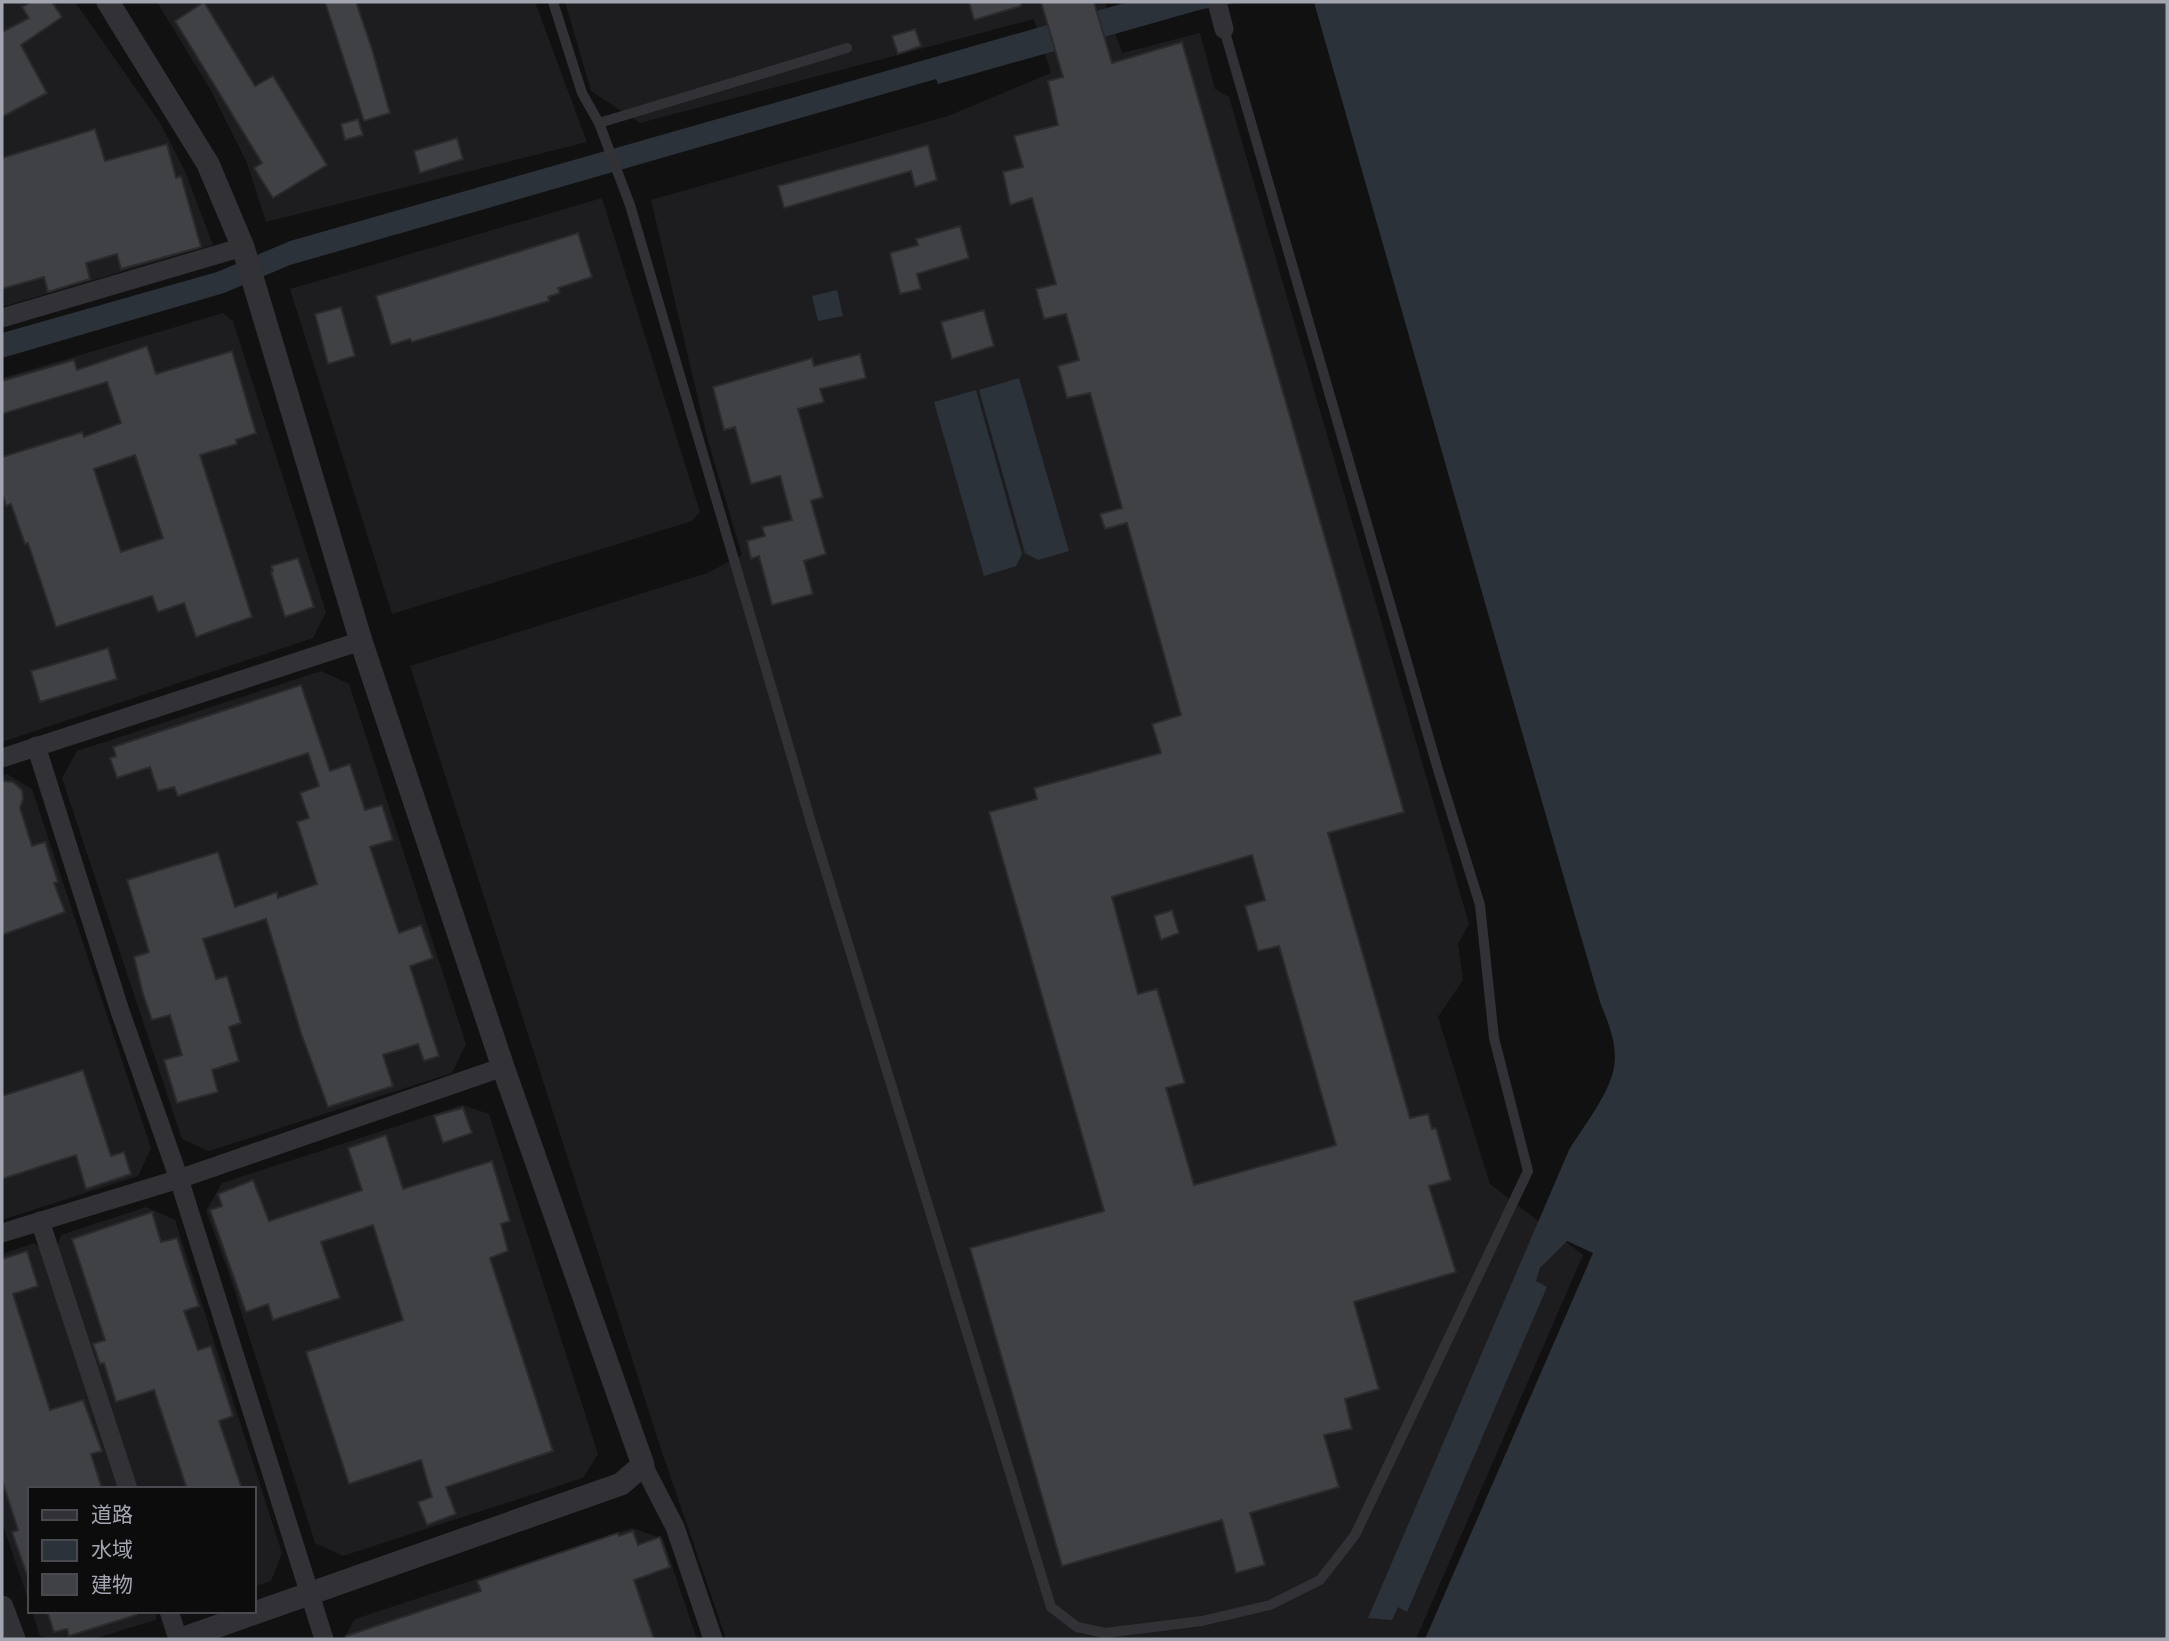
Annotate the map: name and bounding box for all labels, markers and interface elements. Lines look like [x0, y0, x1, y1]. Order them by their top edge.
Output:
legend [28, 1487, 256, 1613]
text: 道路 [91, 1501, 133, 1529]
text: 水域 [91, 1536, 133, 1564]
text: 建物 [91, 1571, 133, 1599]

